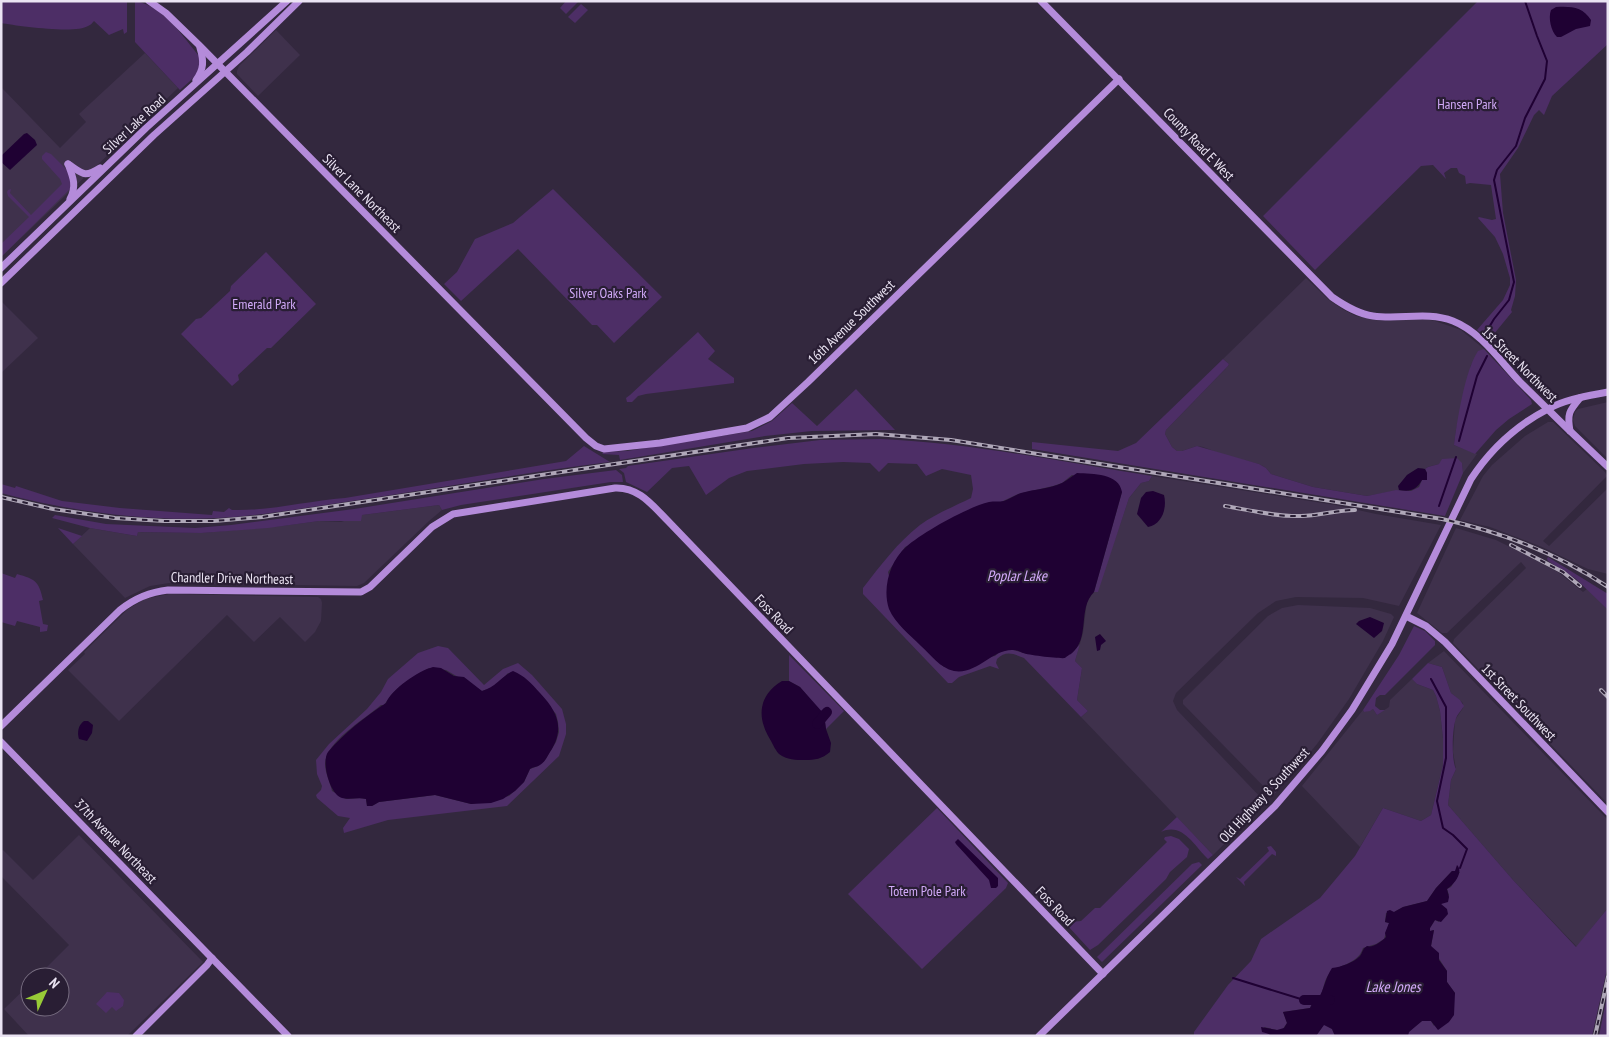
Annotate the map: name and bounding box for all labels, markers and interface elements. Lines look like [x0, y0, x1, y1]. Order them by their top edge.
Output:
street label: Silver Lake Road [99, 90, 169, 158]
park label: Hansen Park [1437, 95, 1497, 113]
street label: County Road E West [1160, 104, 1238, 184]
street label: Silver Lane Northeast [319, 150, 405, 236]
street label: 16th Avenue Southwest [804, 276, 898, 368]
park label: Silver Oaks Park [569, 284, 647, 302]
park label: Emerald Park [232, 295, 296, 313]
street label: 1st Street Northwest [1478, 322, 1562, 406]
water label: Poplar Lake [987, 566, 1048, 585]
street label: Chandler Drive Northeast [171, 568, 293, 588]
street label: Foss Road [751, 590, 797, 638]
street label: 1st Street Southwest [1478, 660, 1560, 744]
street label: Old Highway 8 Southwest [1215, 743, 1313, 847]
street label: 37th Avenue Northeast [71, 795, 161, 887]
park label: Totem Pole Park [888, 882, 966, 900]
street label: Foss Road [1032, 882, 1078, 930]
north arrow [20, 967, 70, 1017]
text: N [45, 974, 63, 992]
water label: Lake Jones [1365, 977, 1422, 996]

